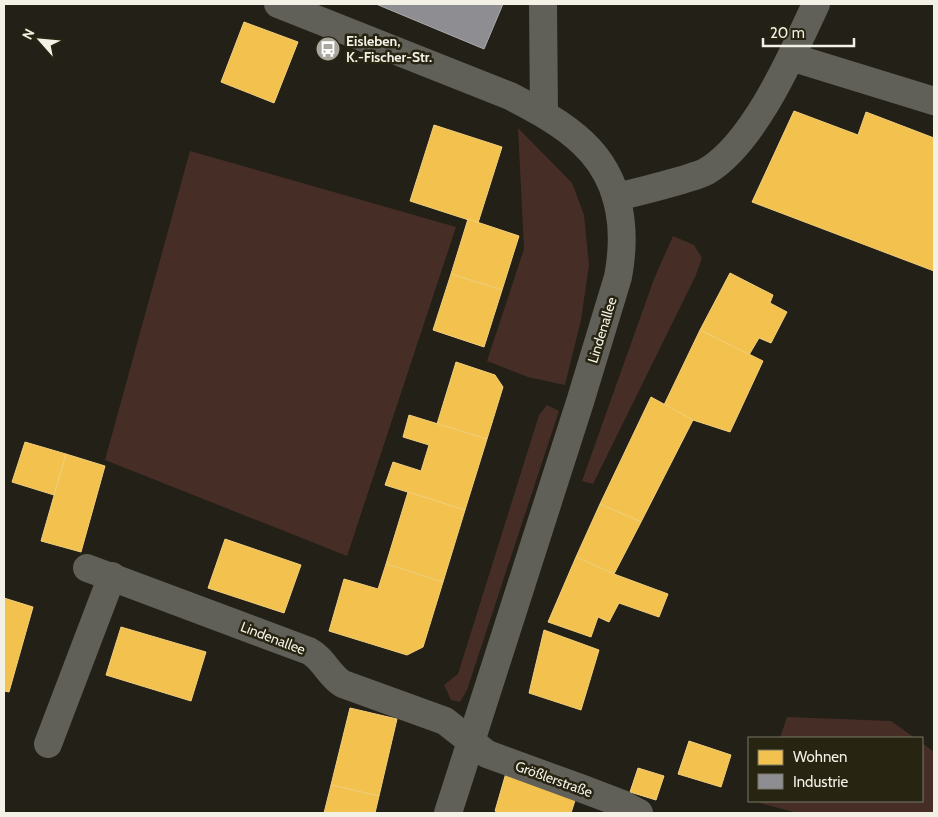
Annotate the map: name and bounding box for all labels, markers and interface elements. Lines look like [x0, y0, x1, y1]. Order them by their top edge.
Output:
north arrow [15, 15, 65, 65]
scale bar [763, 15, 854, 47]
text: 20 m [770, 24, 805, 42]
text: N [18, 26, 39, 43]
place label: Eisleben, K.-Fischer-Str. [346, 32, 432, 66]
bus stop icon: Eisleben, K.-Fischer-Str. [315, 36, 341, 62]
street label: Lindenallee [583, 295, 621, 365]
street label: Lindenallee [238, 617, 308, 659]
legend [748, 737, 923, 802]
text: Wohnen [793, 748, 847, 766]
street label: Größlerstraße [513, 757, 595, 801]
text: Industrie [793, 773, 848, 791]

